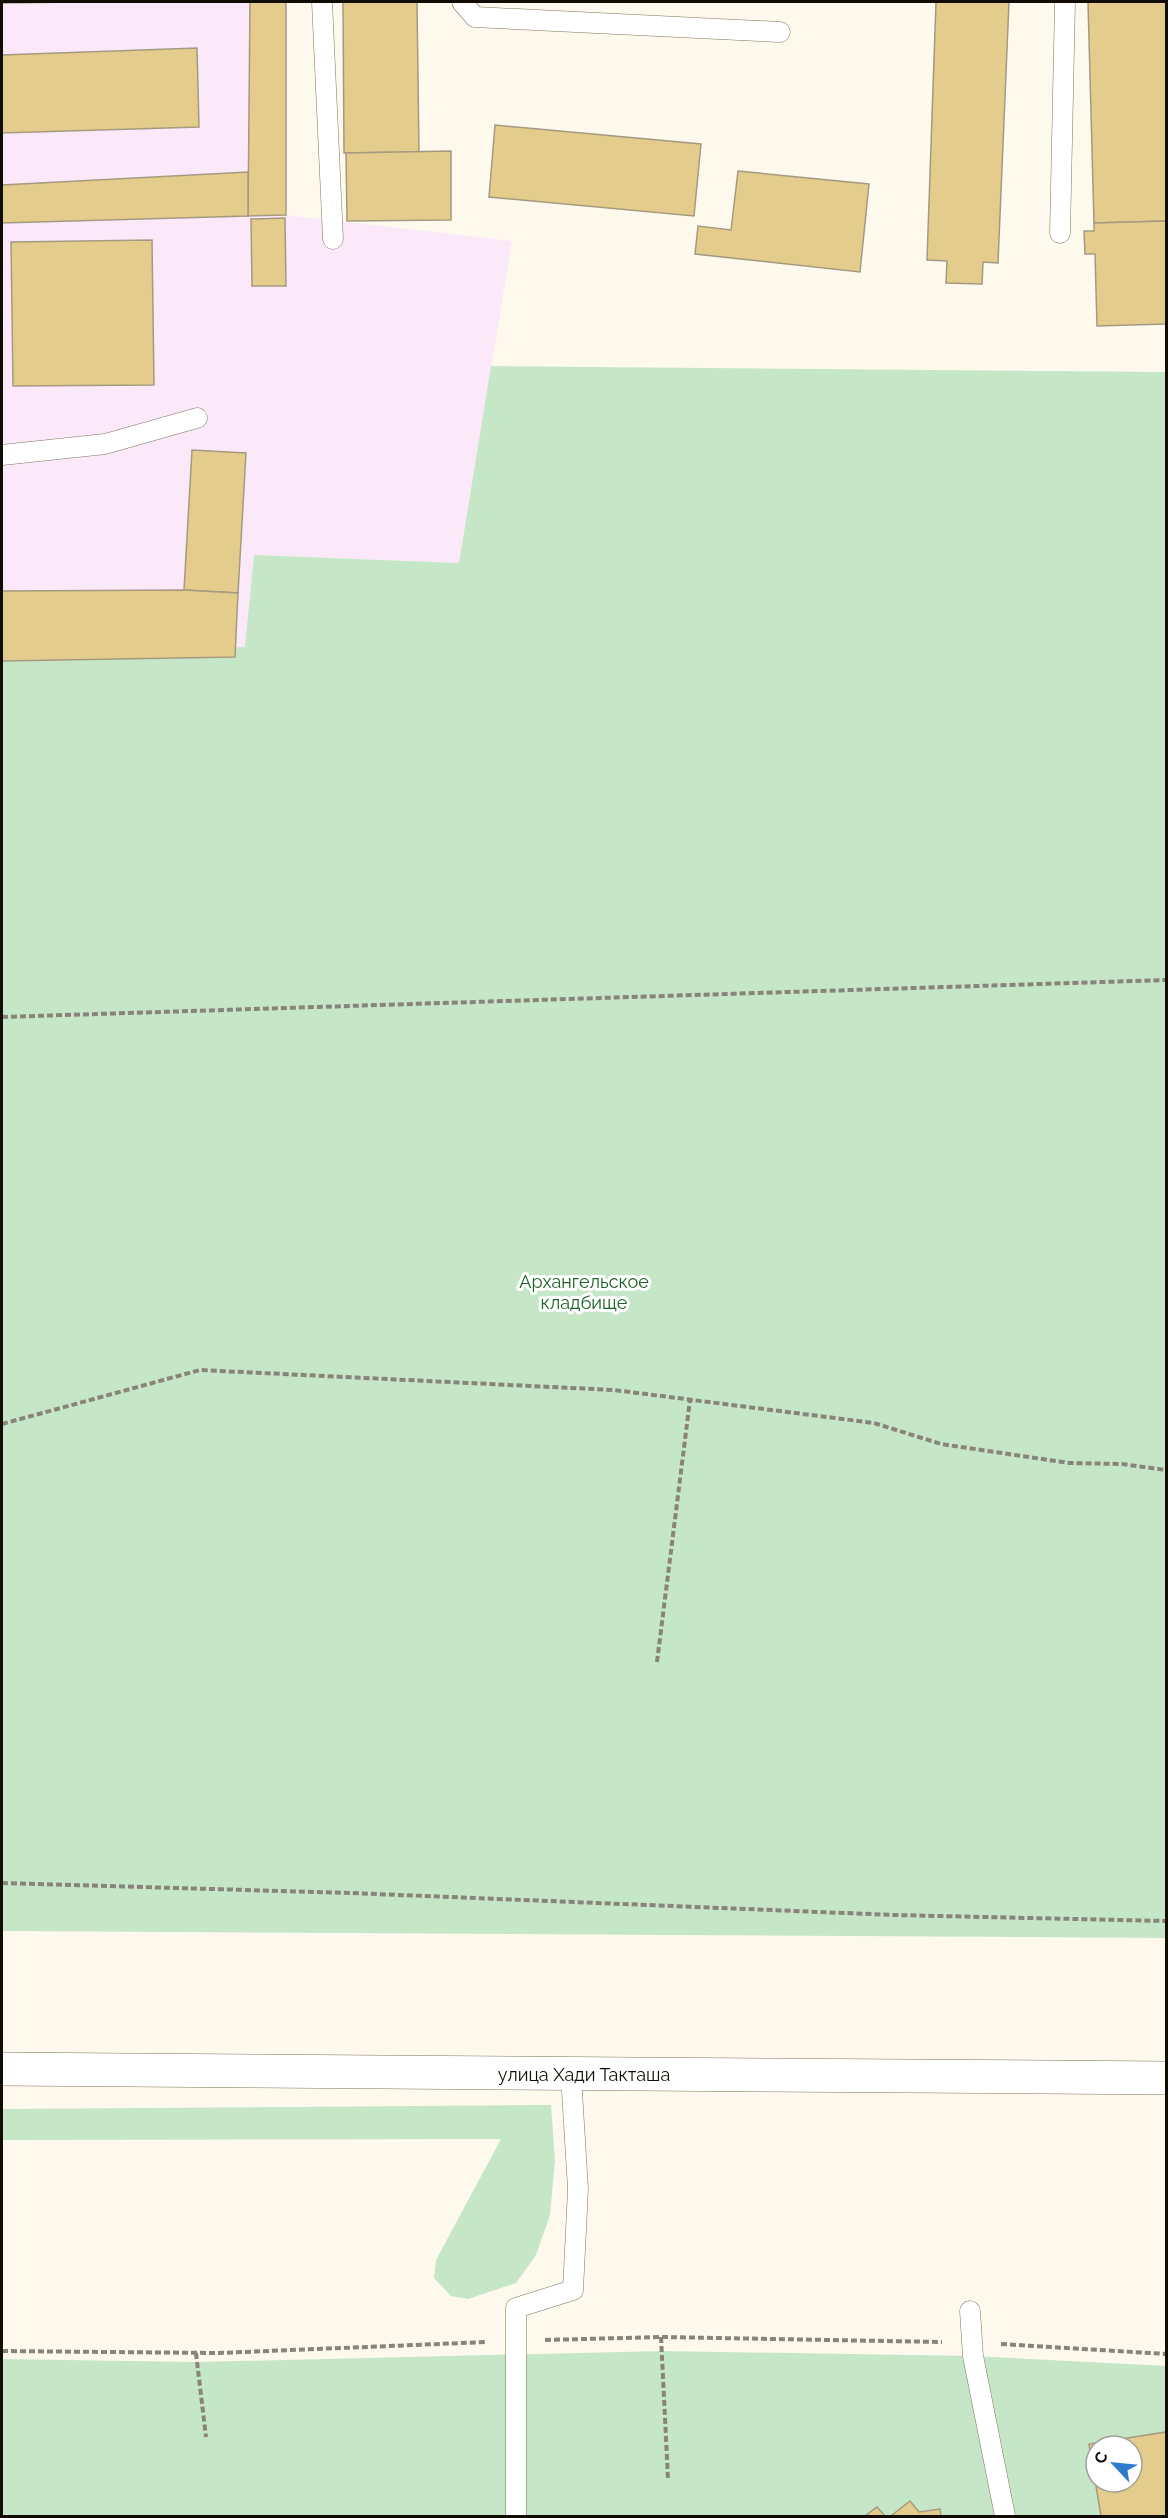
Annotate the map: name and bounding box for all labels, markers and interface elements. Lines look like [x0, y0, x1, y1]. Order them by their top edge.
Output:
park label: Архангельское кладбище [519, 1271, 649, 1313]
street label: улица Хади Такташа [498, 2064, 670, 2085]
north arrow [1084, 2434, 1144, 2494]
text: С [1090, 2449, 1112, 2467]

